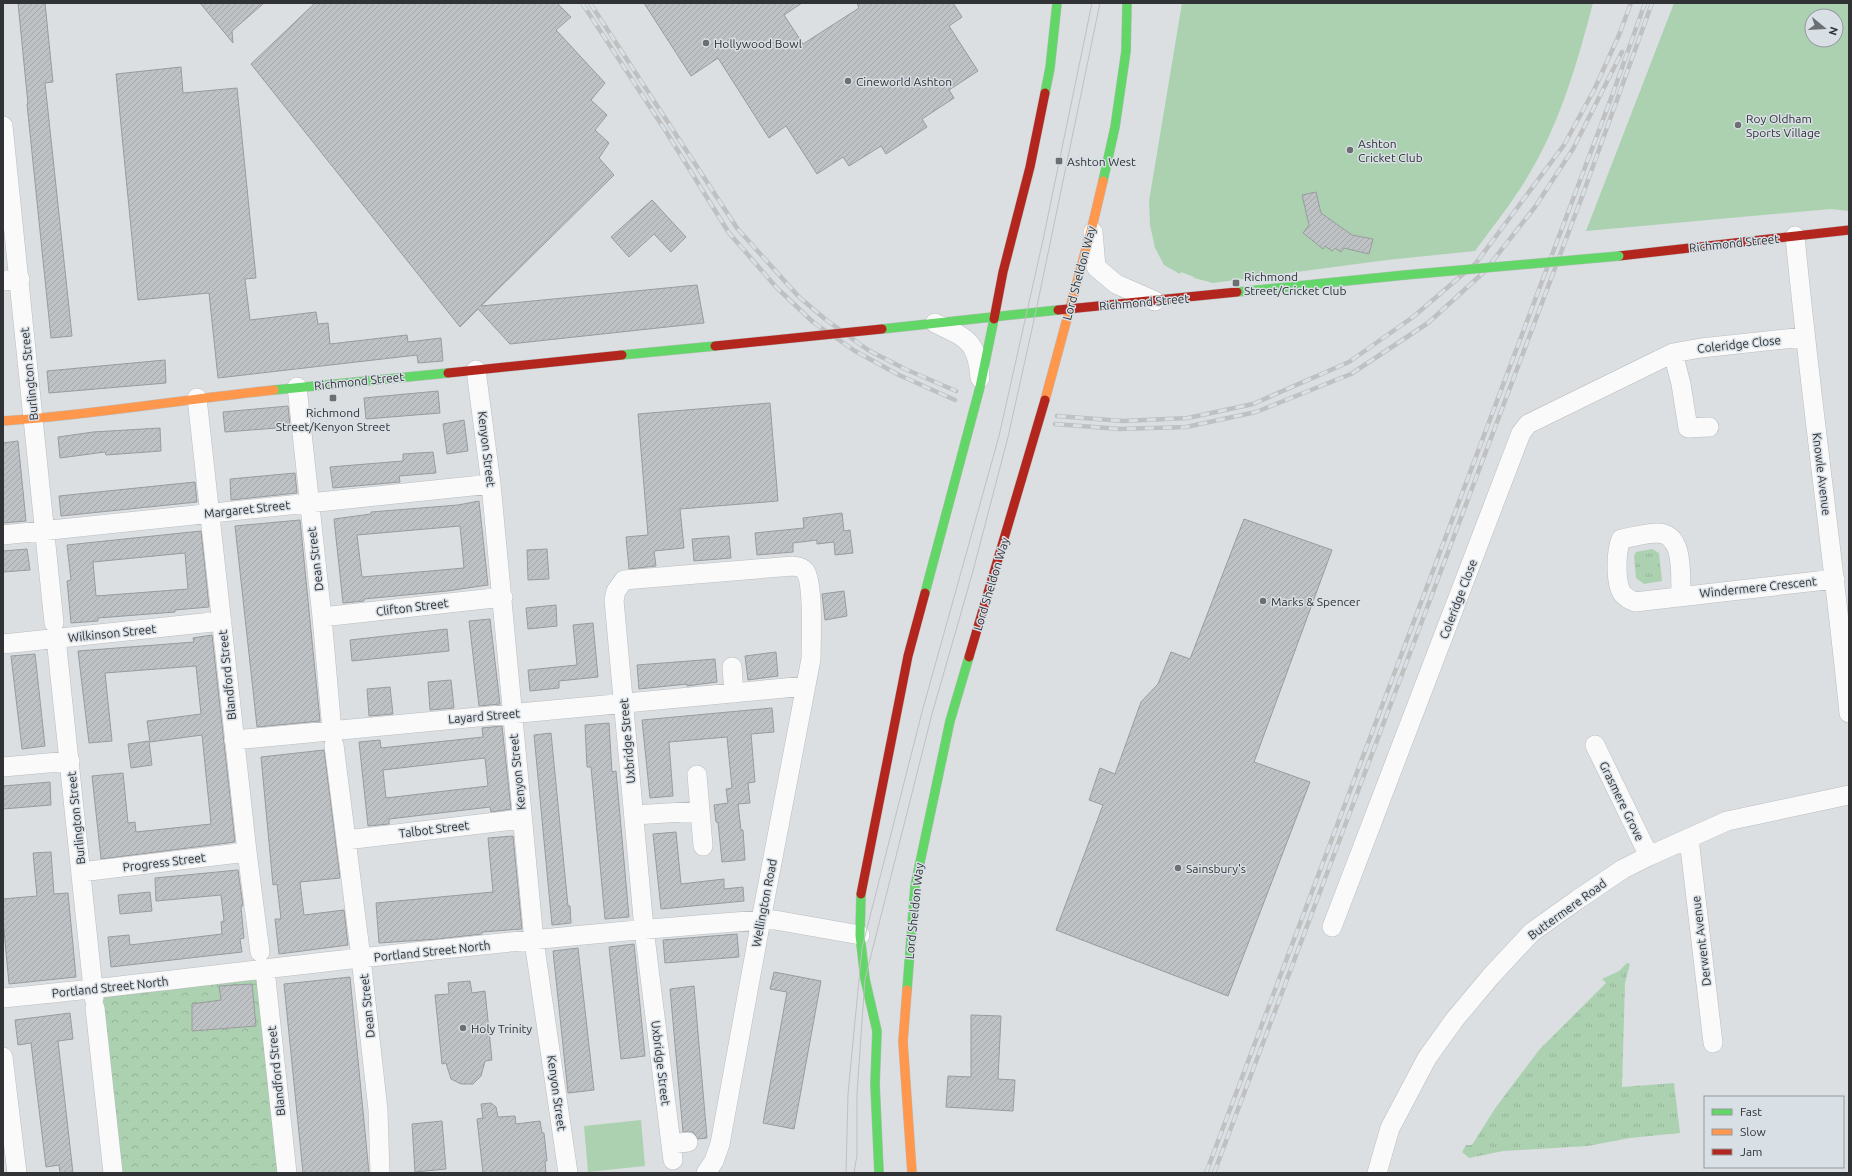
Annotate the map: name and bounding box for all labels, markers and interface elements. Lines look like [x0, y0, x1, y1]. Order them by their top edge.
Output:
north arrow [1804, 8, 1844, 48]
text: N [1827, 25, 1840, 37]
place label: Hollywood Bowl [714, 37, 802, 50]
marker: Hollywood Bowl [701, 38, 711, 48]
place label: Cineworld Ashton [856, 75, 952, 88]
marker: Cineworld Ashton [843, 76, 853, 86]
place label: Roy Oldham Sports Village [1746, 112, 1820, 139]
marker: Roy Oldham Sports Village [1733, 120, 1743, 130]
place label: Ashton Cricket Club [1358, 137, 1423, 164]
marker: Ashton Cricket Club [1345, 145, 1355, 155]
place label: Ashton West [1067, 155, 1136, 168]
marker: Ashton West [1054, 156, 1064, 166]
street label: Lord Sheldon Way [1060, 224, 1098, 321]
street label: Richmond Street [1688, 232, 1780, 254]
place label: Richmond Street/Cricket Club [1244, 270, 1346, 297]
marker: Richmond Street/Cricket Club [1231, 278, 1241, 288]
street label: Richmond Street [1098, 292, 1190, 312]
street label: Burlington Street [18, 326, 40, 421]
street label: Coleridge Close [1696, 333, 1782, 355]
street label: Richmond Street [313, 370, 405, 392]
marker: Richmond Street/Kenyon Street [328, 393, 338, 403]
place label: Richmond Street/Kenyon Street [276, 406, 390, 433]
street label: Kenyon Street [476, 410, 498, 488]
street label: Knowle Avenue [1810, 432, 1834, 516]
street label: Margaret Street [203, 498, 291, 520]
street label: Dean Street [305, 526, 325, 592]
street label: Lord Sheldon Way [971, 536, 1011, 632]
street label: Coleridge Close [1437, 557, 1479, 641]
street label: Windermere Crescent [1699, 574, 1817, 600]
place label: Marks & Spencer [1271, 595, 1361, 608]
street label: Clifton Street [375, 596, 449, 618]
marker: Marks & Spencer [1258, 596, 1268, 606]
street label: Wilkinson Street [67, 622, 157, 644]
street label: Blandford Street [216, 629, 238, 721]
street label: Uxbridge Street [617, 698, 637, 784]
street label: Layard Street [448, 706, 521, 726]
street label: Kenyon Street [507, 733, 527, 811]
street label: Grasmere Grove [1597, 759, 1647, 843]
street label: Burlington Street [65, 770, 87, 865]
street label: Talbot Street [398, 818, 470, 840]
street label: Progress Street [122, 850, 206, 874]
street label: Wellington Road [749, 858, 779, 948]
street label: Lord Sheldon Way [902, 862, 926, 960]
place label: Sainsbury's [1186, 862, 1246, 875]
marker: Sainsbury's [1173, 863, 1183, 873]
street label: Buttermere Road [1525, 876, 1609, 942]
street label: Derwent Avenue [1689, 895, 1713, 987]
street label: Portland Street North [373, 938, 491, 964]
street label: Dean Street [357, 973, 377, 1039]
street label: Portland Street North [51, 974, 169, 1000]
street label: Uxbridge Street [649, 1020, 673, 1107]
place label: Holy Trinity [471, 1022, 532, 1035]
marker: Holy Trinity [458, 1023, 468, 1033]
street label: Blandford Street [265, 1025, 287, 1117]
street label: Kenyon Street [545, 1054, 569, 1132]
legend [1704, 1096, 1844, 1168]
text: Fast [1740, 1105, 1762, 1118]
text: Slow [1740, 1125, 1766, 1138]
text: Jam [1740, 1145, 1762, 1158]

